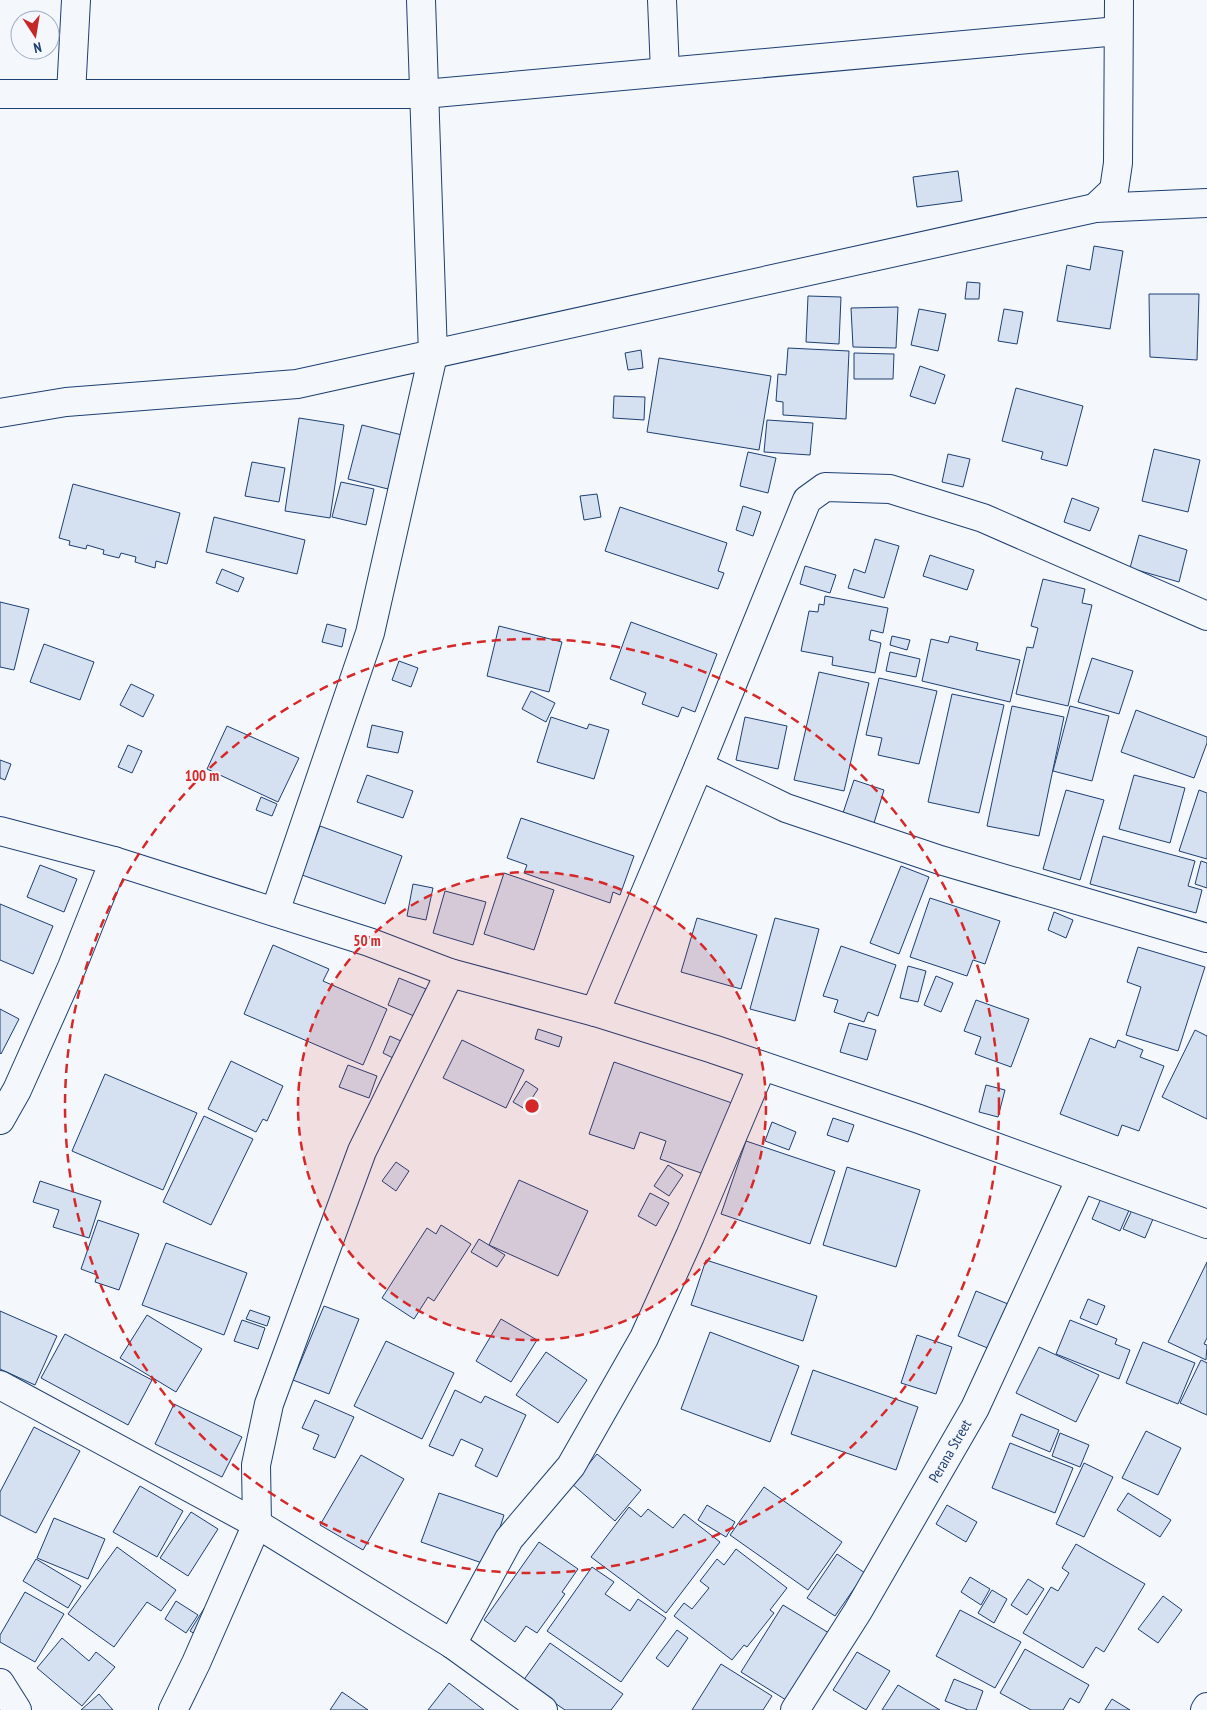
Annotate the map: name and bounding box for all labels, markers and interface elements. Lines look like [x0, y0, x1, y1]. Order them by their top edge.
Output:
north arrow [10, 10, 60, 60]
text: N [32, 38, 43, 57]
text: 100 m [185, 766, 219, 785]
text: 50 m [353, 931, 381, 950]
centre of rings [523, 1097, 541, 1115]
street label: Perana Street [924, 1416, 975, 1486]

